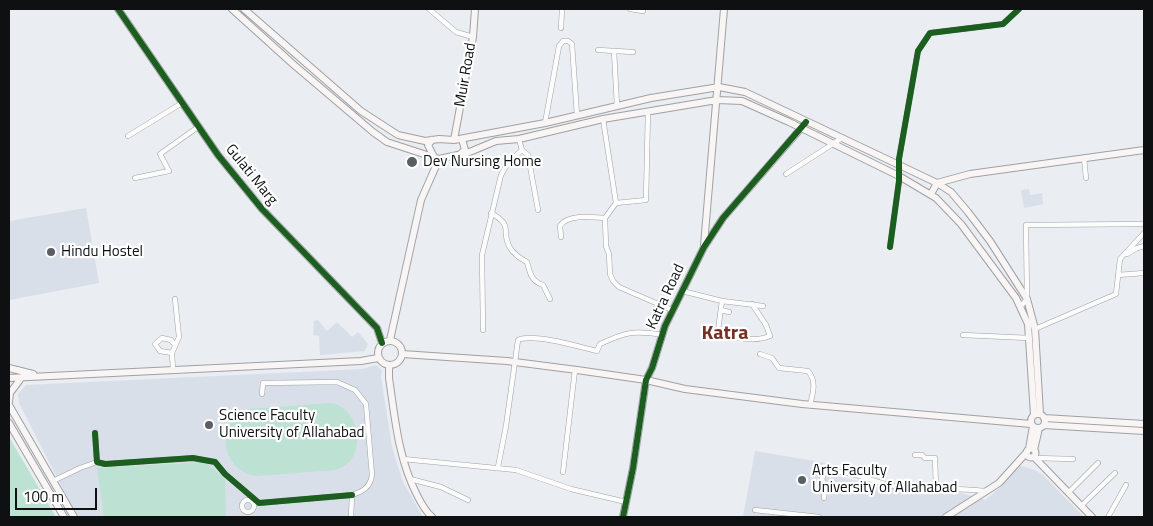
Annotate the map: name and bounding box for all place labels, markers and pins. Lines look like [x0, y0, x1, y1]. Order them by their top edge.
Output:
place label: Dev Nursing Home [423, 153, 541, 171]
marker: Dev Nursing Home [405, 155, 419, 169]
place label: Hindu Hostel [61, 243, 143, 261]
marker: Hindu Hostel [45, 246, 57, 258]
place label: Science Faculty University of Allahabad [219, 407, 364, 442]
marker: Science Faculty University of Allahabad [203, 419, 215, 431]
place label: Arts Faculty University of Allahabad [812, 462, 957, 497]
marker: Arts Faculty University of Allahabad [796, 474, 808, 486]

